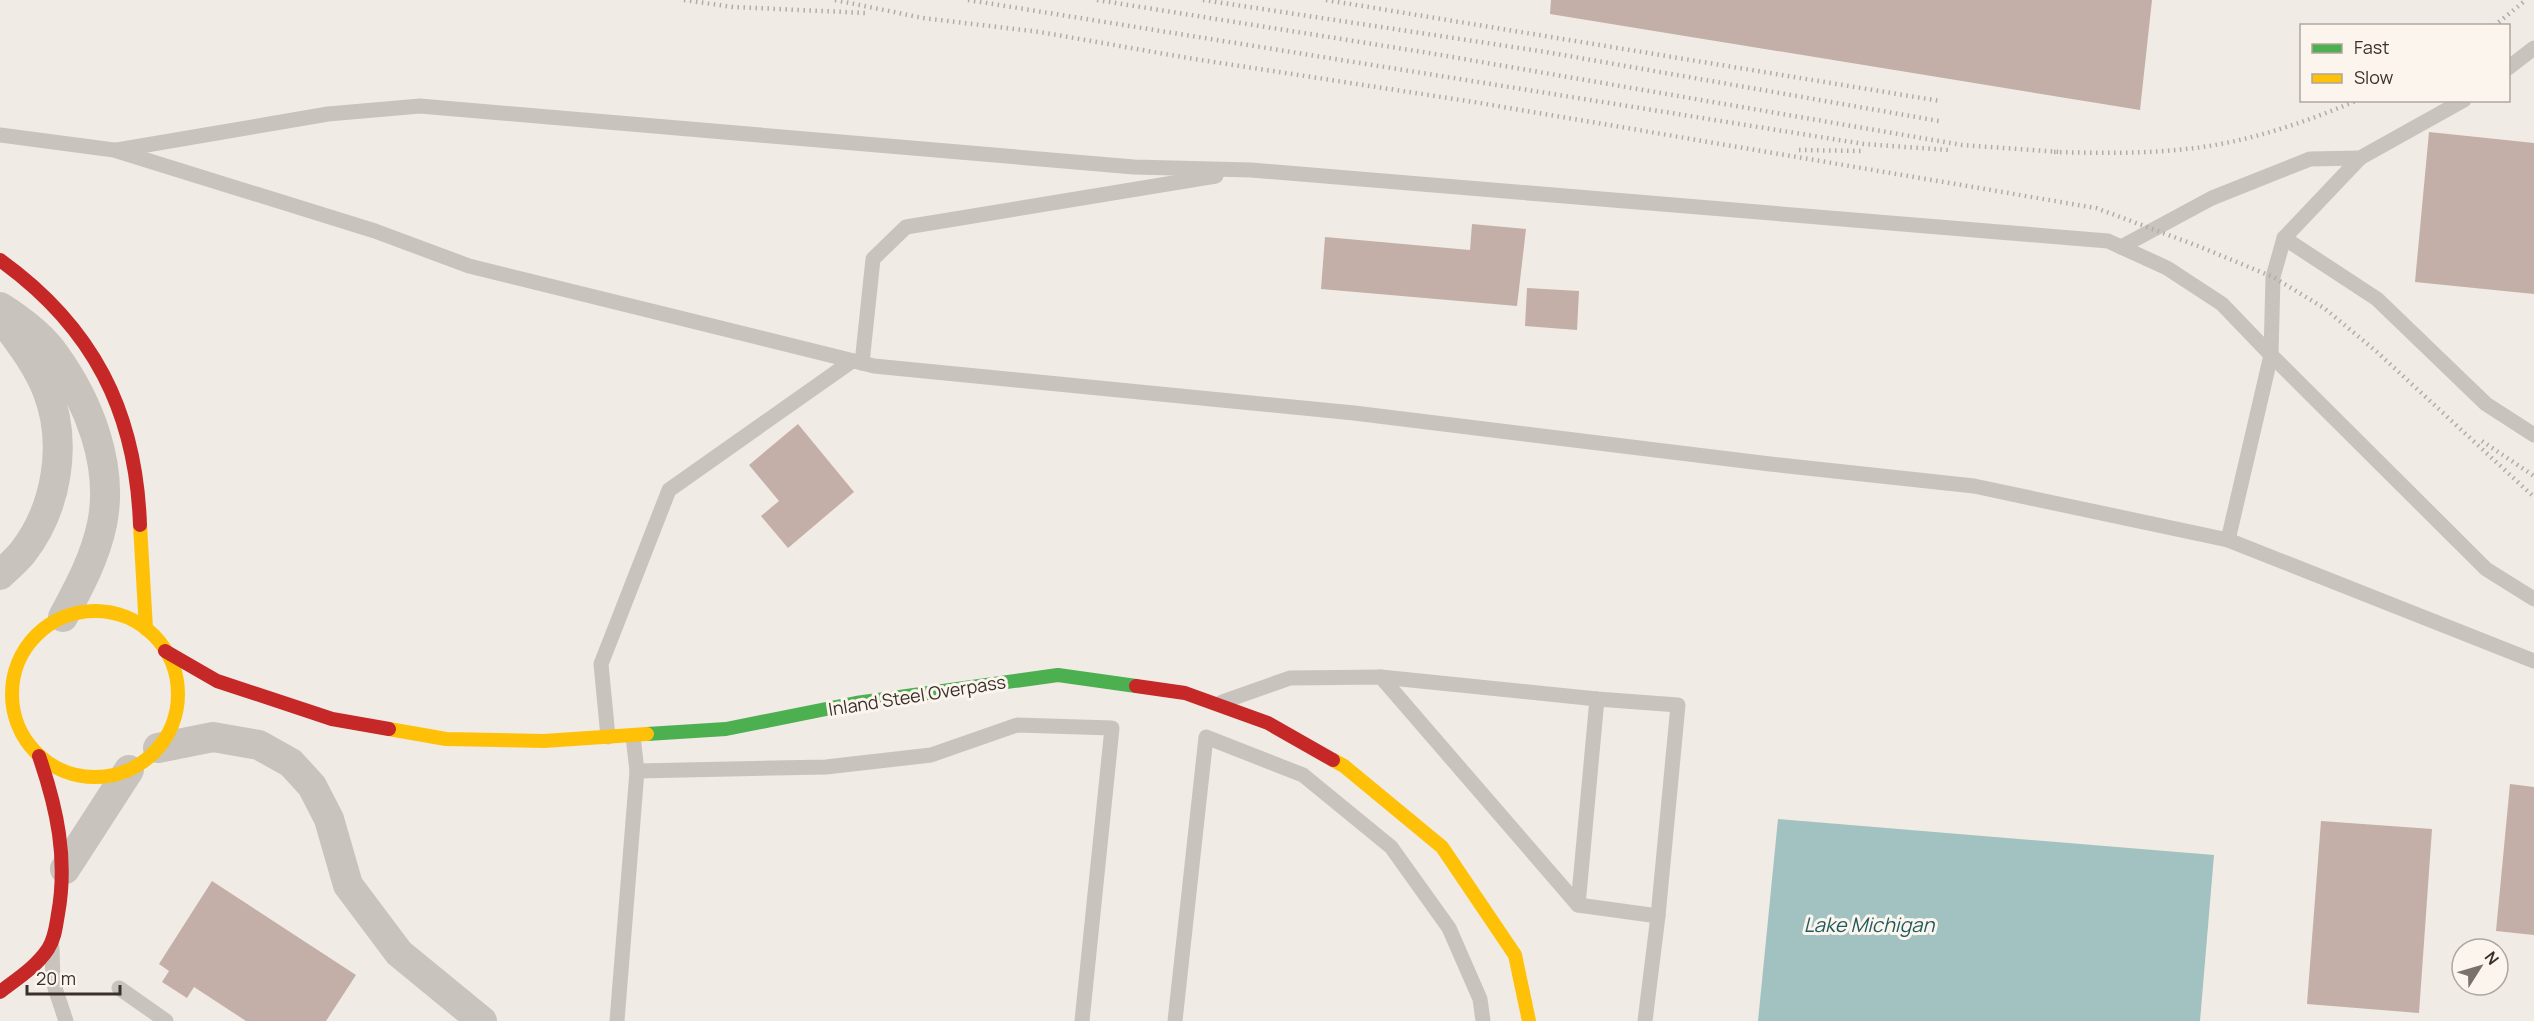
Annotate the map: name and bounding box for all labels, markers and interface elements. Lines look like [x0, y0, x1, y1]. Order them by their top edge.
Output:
legend [2300, 24, 2510, 102]
text: Fast [2354, 35, 2389, 59]
text: Slow [2354, 65, 2394, 89]
street label: Inland Steel Overpass [827, 669, 1007, 721]
water label: Lake Michigan [1804, 911, 1935, 938]
north arrow [2450, 937, 2510, 997]
text: N [2480, 947, 2504, 969]
scale bar [27, 958, 120, 996]
text: 20 m [36, 966, 76, 990]

